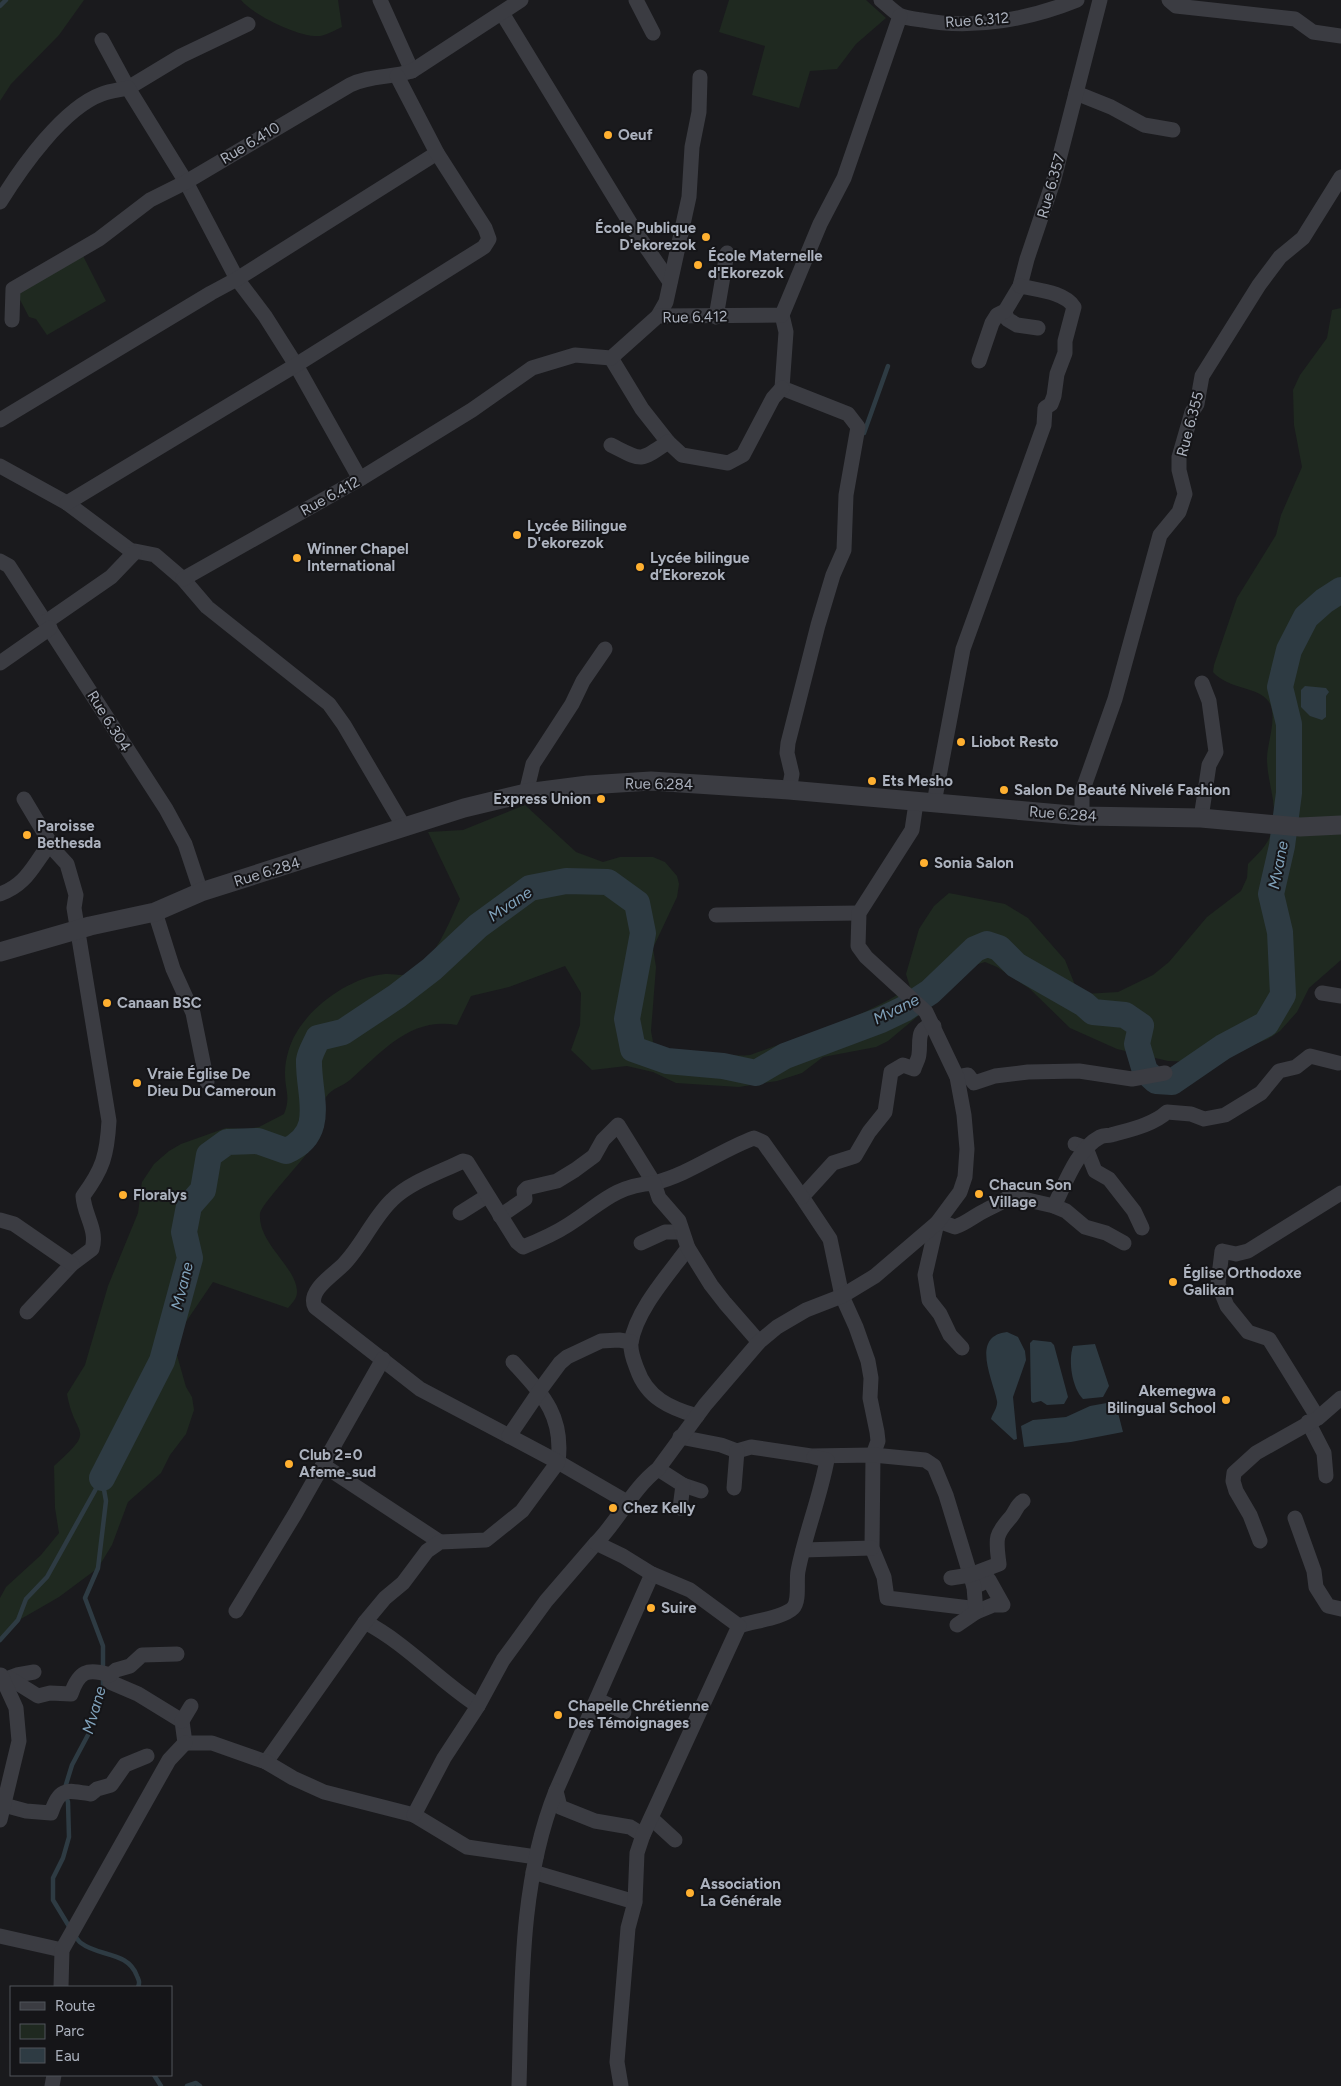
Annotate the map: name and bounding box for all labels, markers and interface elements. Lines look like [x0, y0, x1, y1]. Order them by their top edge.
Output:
street label: Rue 6.312 [944, 9, 1010, 31]
street label: Rue 6.410 [217, 118, 283, 168]
place label: Oeuf [618, 126, 653, 144]
marker: Oeuf [602, 129, 614, 141]
street label: Rue 6.357 [1033, 152, 1069, 220]
place label: École Publique D'ekorezok [595, 219, 697, 254]
marker: École Publique D'ekorezok [700, 231, 712, 243]
place label: École Maternelle d'Ekorezok [708, 247, 823, 282]
marker: École Maternelle d'Ekorezok [692, 259, 704, 271]
street label: Rue 6.412 [662, 307, 728, 327]
street label: Rue 6.355 [1173, 389, 1207, 459]
street label: Rue 6.412 [297, 472, 363, 520]
place label: Lycée Bilingue D'ekorezok [527, 517, 627, 552]
marker: Lycée Bilingue D'ekorezok [511, 529, 523, 541]
place label: Winner Chapel International [307, 540, 409, 575]
place label: Lycée bilingue d’Ekorezok [650, 549, 750, 584]
marker: Winner Chapel International [291, 552, 303, 564]
marker: Lycée bilingue d’Ekorezok [634, 561, 646, 573]
street label: Rue 6.304 [83, 687, 135, 755]
place label: Liobot Resto [971, 733, 1059, 751]
marker: Liobot Resto [955, 736, 967, 748]
place label: Ets Mesho [882, 772, 953, 790]
street label: Rue 6.284 [625, 774, 693, 794]
marker: Ets Mesho [866, 775, 878, 787]
place label: Salon De Beauté Nivelé Fashion [1014, 781, 1230, 799]
marker: Salon De Beauté Nivelé Fashion [998, 784, 1010, 796]
place label: Express Union [493, 790, 591, 808]
marker: Express Union [595, 793, 607, 805]
street label: Rue 6.284 [1028, 803, 1098, 825]
place label: Paroisse Bethesda [37, 817, 101, 852]
marker: Paroisse Bethesda [21, 829, 33, 841]
water label: Mvane [1264, 839, 1292, 891]
street label: Rue 6.284 [232, 853, 302, 891]
place label: Sonia Salon [934, 854, 1014, 872]
marker: Sonia Salon [918, 857, 930, 869]
water label: Mvane [484, 882, 536, 926]
water label: Mvane [870, 990, 922, 1028]
place label: Canaan BSC [117, 994, 202, 1012]
marker: Canaan BSC [101, 997, 113, 1009]
place label: Vraie Église De Dieu Du Cameroun [147, 1065, 276, 1100]
marker: Vraie Église De Dieu Du Cameroun [131, 1077, 143, 1089]
place label: Chacun Son Village [989, 1176, 1072, 1211]
place label: Floralys [133, 1186, 187, 1204]
marker: Chacun Son Village [973, 1188, 985, 1200]
marker: Floralys [117, 1189, 129, 1201]
water label: Mvane [167, 1260, 197, 1312]
place label: Église Orthodoxe Galikan [1183, 1264, 1302, 1299]
marker: Église Orthodoxe Galikan [1167, 1276, 1179, 1288]
place label: Akemegwa Bilingual School [1107, 1382, 1216, 1417]
marker: Akemegwa Bilingual School [1220, 1394, 1232, 1406]
place label: Club 2=0 Afeme_sud [299, 1446, 376, 1481]
marker: Club 2=0 Afeme_sud [283, 1458, 295, 1470]
place label: Chez Kelly [623, 1499, 696, 1517]
marker: Chez Kelly [607, 1502, 619, 1514]
place label: Suire [661, 1599, 697, 1617]
marker: Suire [645, 1602, 657, 1614]
water label: Mvane [78, 1684, 110, 1736]
place label: Chapelle Chrétienne Des Témoignages [568, 1697, 710, 1732]
marker: Chapelle Chrétienne Des Témoignages [552, 1709, 564, 1721]
place label: Association La Générale [700, 1875, 782, 1910]
marker: Association La Générale [684, 1887, 696, 1899]
legend [10, 1986, 172, 2076]
text: Route [55, 1997, 95, 2015]
text: Parc [55, 2022, 84, 2040]
text: Eau [55, 2047, 80, 2065]

